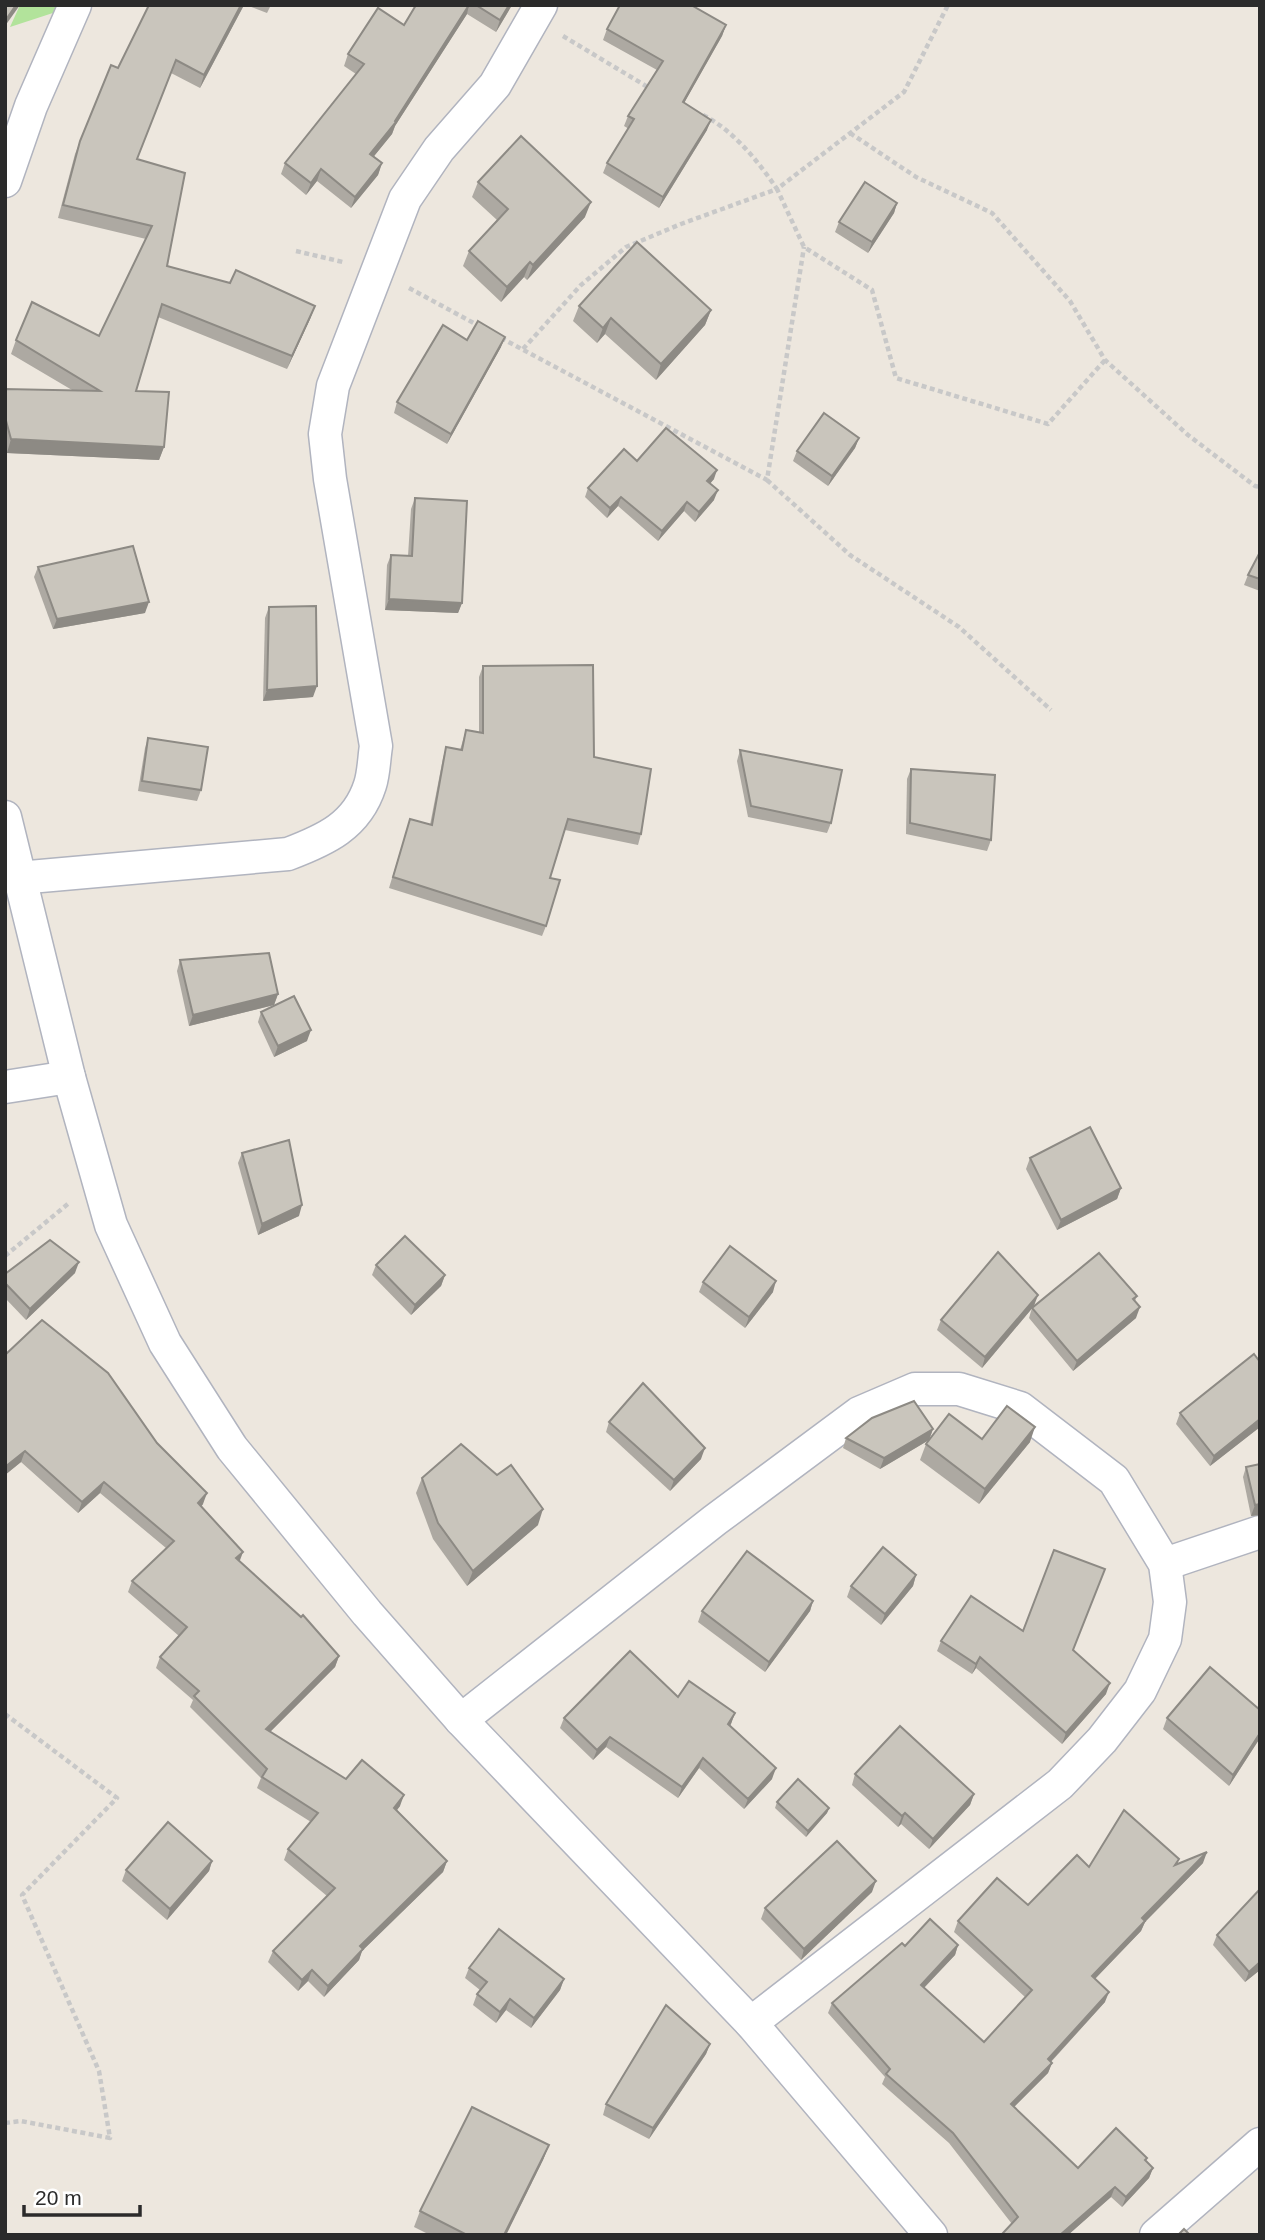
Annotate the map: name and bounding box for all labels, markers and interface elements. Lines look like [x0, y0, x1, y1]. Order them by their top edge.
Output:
scale bar [24, 2174, 140, 2218]
text: 20 m [35, 2186, 82, 2209]

